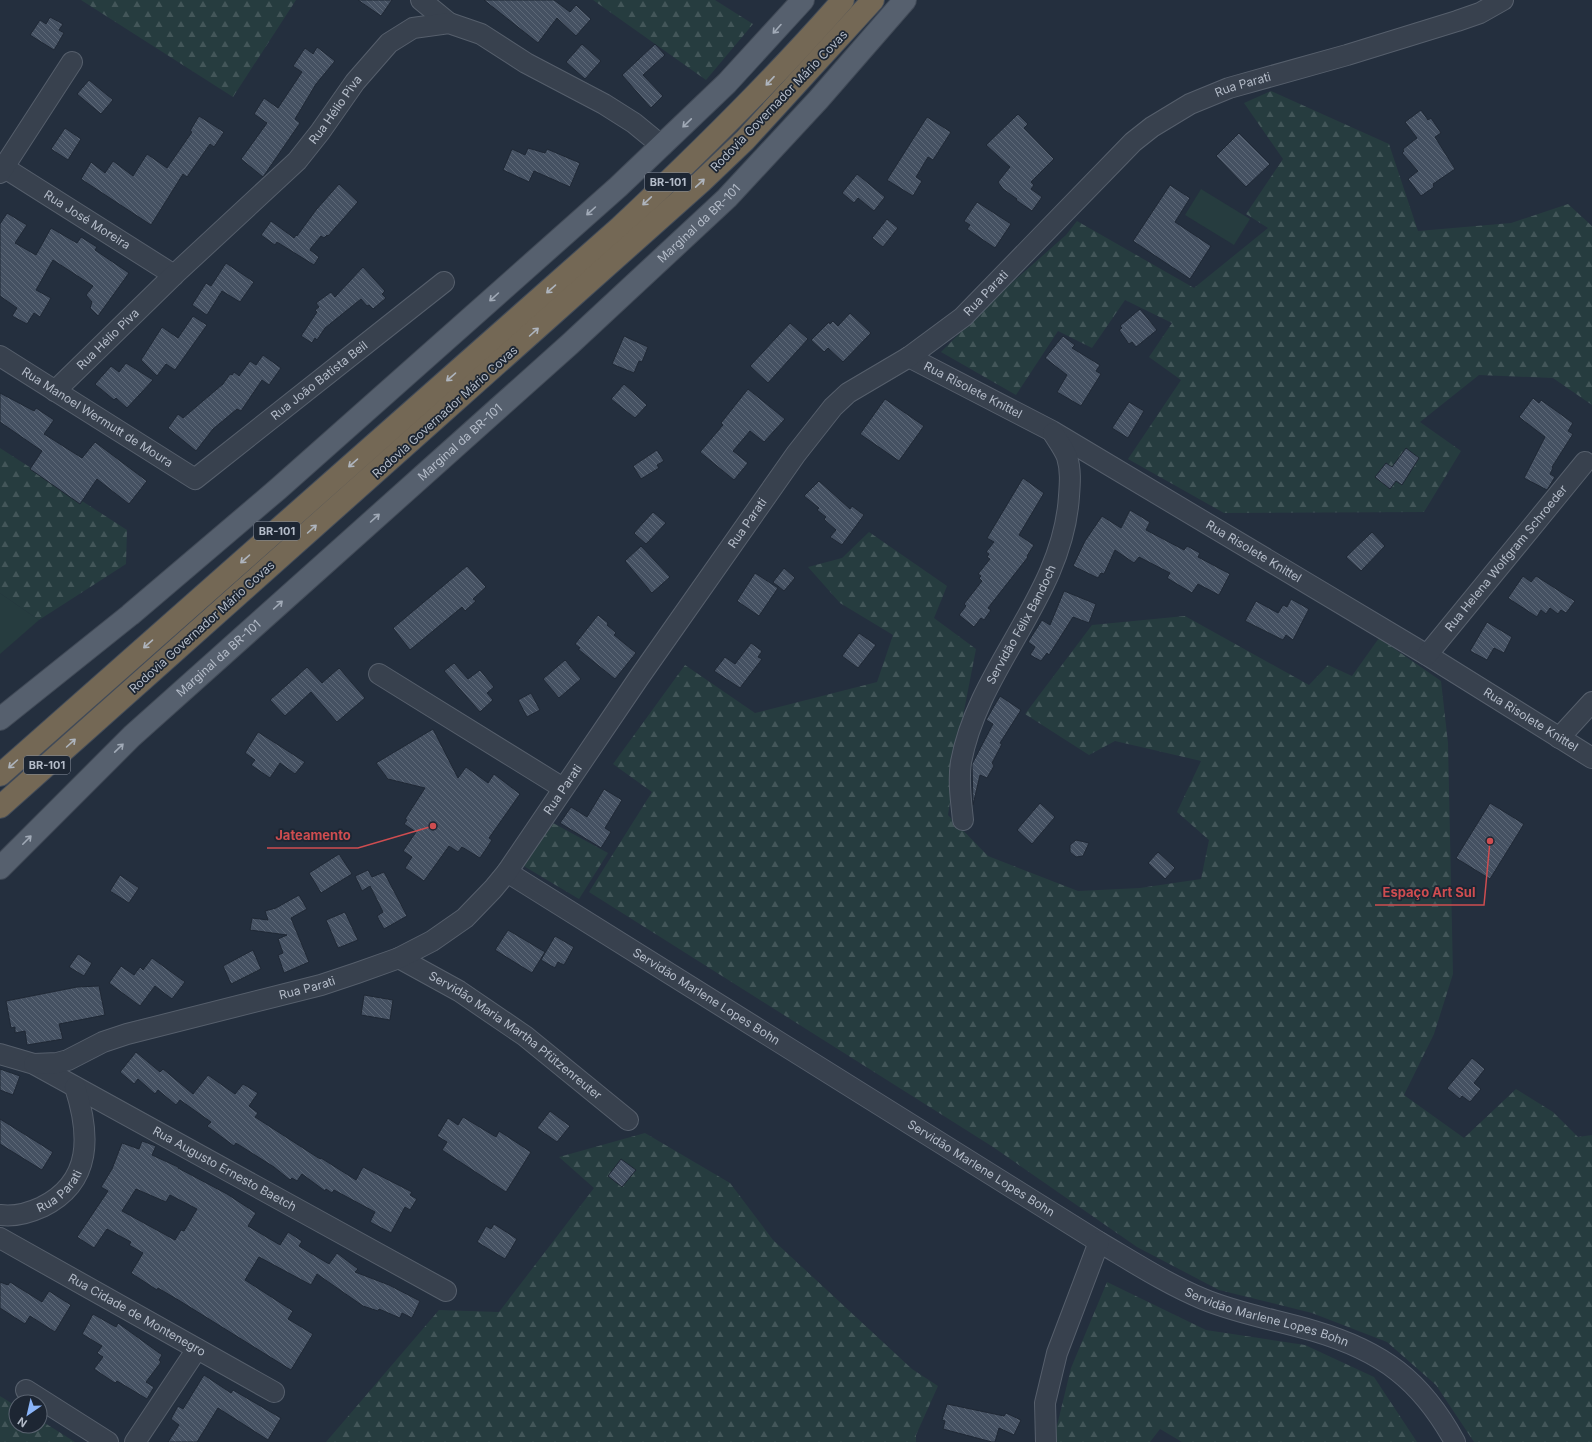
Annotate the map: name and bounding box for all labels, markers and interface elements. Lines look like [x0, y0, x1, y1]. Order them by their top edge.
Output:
one-way arrow [772, 24, 781, 34]
street label: Rodovia Governador Mário Covas [707, 27, 850, 174]
street label: Rua Parati [1213, 69, 1272, 100]
street label: Rua Hélio Piva [305, 72, 365, 147]
one-way arrow [765, 76, 775, 86]
one-way arrow [682, 118, 692, 128]
road number: BR-101 [645, 173, 691, 191]
one-way arrow [695, 178, 705, 188]
street label: Marginal da BR-101 [654, 181, 743, 266]
street label: Rua José Moreira [41, 187, 133, 252]
one-way arrow [642, 197, 652, 206]
one-way arrow [586, 206, 596, 215]
street label: Rua Parati [960, 267, 1011, 319]
one-way arrow [547, 284, 557, 293]
one-way arrow [489, 292, 499, 302]
street label: Rua Hélio Piva [73, 305, 142, 373]
one-way arrow [529, 327, 540, 336]
street label: Rua João Batista Beil [268, 337, 370, 423]
street label: Rodovia Governador Mário Covas [369, 342, 520, 481]
street label: Rua Risolete Knittel [921, 358, 1025, 421]
street label: Rua Manoel Wermutt de Moura [19, 364, 176, 470]
one-way arrow [446, 373, 456, 382]
street label: Marginal da BR-101 [414, 400, 505, 484]
one-way arrow [348, 459, 359, 468]
street label: Rua Helena Wolfgram Schroeder [1441, 481, 1571, 634]
street label: Rua Parati [724, 495, 770, 551]
one-way arrow [370, 514, 380, 523]
street label: Rua Risolete Knittel [1204, 517, 1304, 585]
road number: BR-101 [254, 522, 300, 540]
one-way arrow [307, 525, 317, 534]
one-way arrow [240, 554, 251, 563]
street label: Rodovia Governador Mário Covas [126, 557, 277, 696]
street label: Servidão Félix Bandoch [983, 563, 1059, 687]
one-way arrow [273, 600, 283, 610]
street label: Marginal da BR-101 [173, 616, 264, 700]
one-way arrow [143, 640, 153, 649]
street label: Rua Risolete Knittel [1481, 684, 1581, 754]
one-way arrow [66, 739, 76, 748]
one-way arrow [114, 743, 124, 753]
road number: BR-101 [24, 756, 70, 774]
one-way arrow [8, 759, 18, 769]
street label: Rua Parati [540, 761, 585, 817]
callout: Jateamento [267, 823, 358, 848]
text: Jateamento [275, 827, 351, 843]
one-way arrow [23, 835, 32, 845]
callout: Espaço Art Sul [1375, 880, 1484, 905]
text: Espaço Art Sul [1383, 884, 1475, 900]
street label: Servidão Marlene Lopes Bohn [630, 945, 783, 1048]
street label: Servidão Maria Martha Pfützenreuter [426, 968, 605, 1103]
street label: Rua Parati [277, 973, 337, 1002]
street label: Servidão Marlene Lopes Bohn [905, 1116, 1058, 1219]
street label: Rua Augusto Ernesto Baetch [150, 1123, 299, 1214]
street label: Rua Parati [34, 1168, 85, 1215]
street label: Rua Cidade de Montenegro [66, 1270, 208, 1359]
street label: Servidão Marlene Lopes Bohn [1183, 1284, 1351, 1349]
north arrow [8, 1394, 48, 1434]
text: N [15, 1414, 30, 1430]

